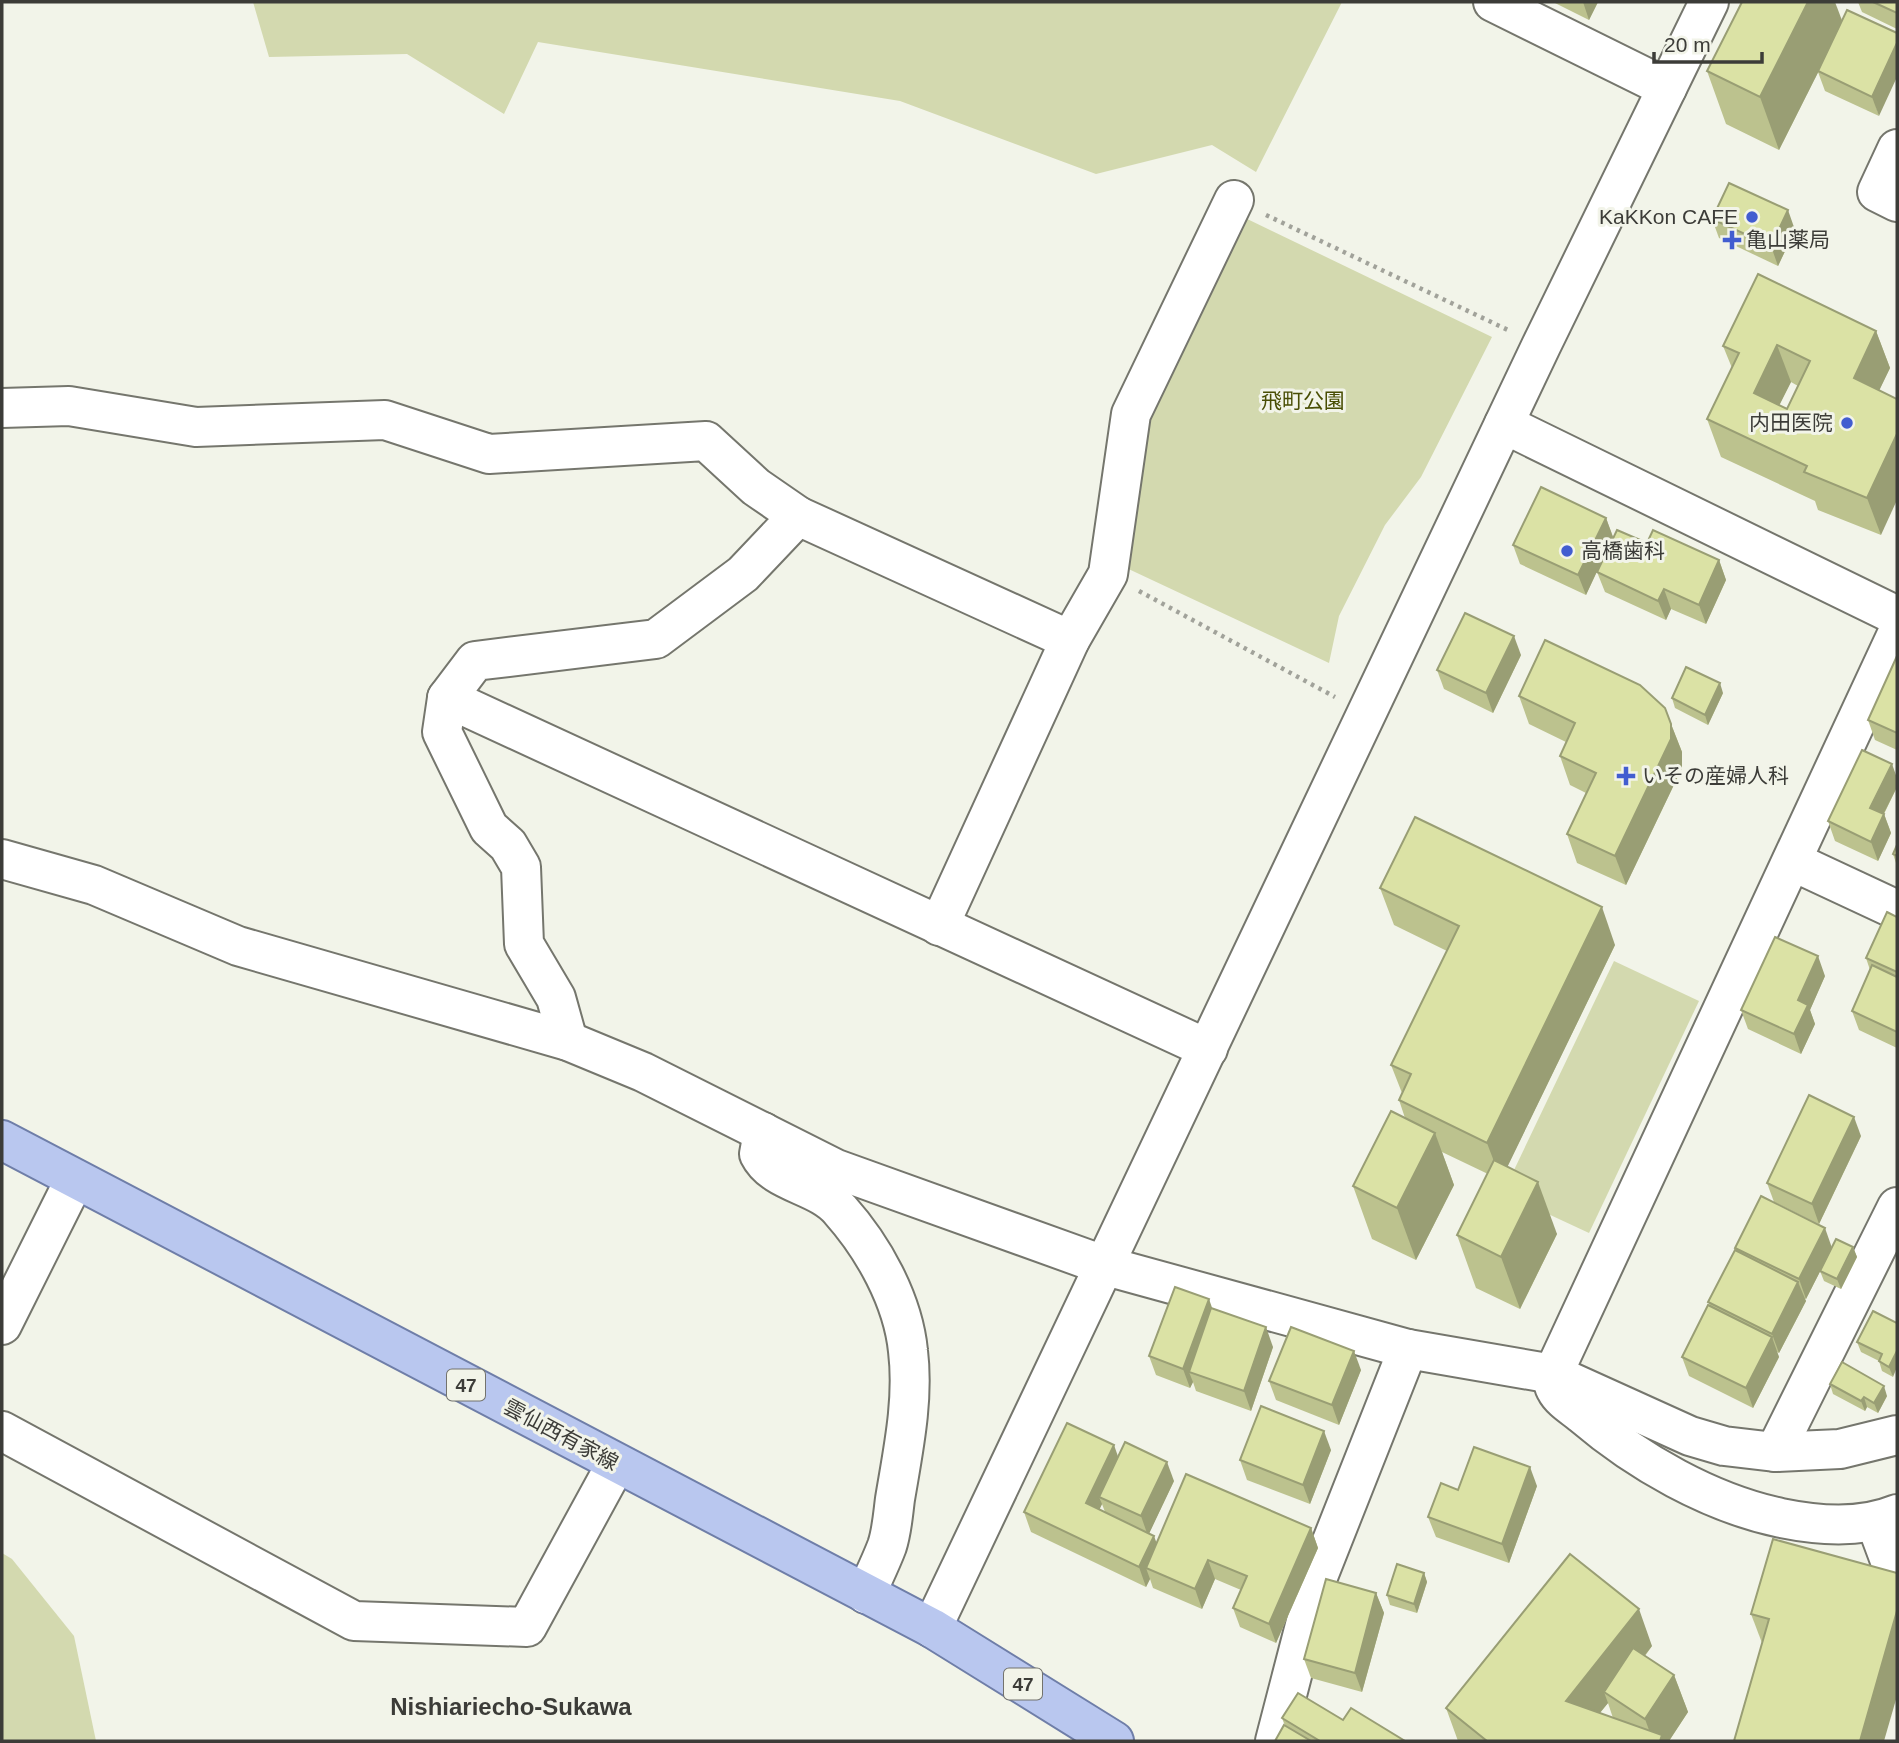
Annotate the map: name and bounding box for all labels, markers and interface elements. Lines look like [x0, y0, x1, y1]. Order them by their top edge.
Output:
scale bar [1654, 21, 1762, 65]
text: 20 m [1664, 33, 1711, 56]
place label: KaKKon CAFE [1599, 205, 1738, 228]
marker: KaKKon CAFE [1744, 209, 1760, 225]
place label: 亀山薬局 [1746, 228, 1830, 251]
marker: 亀山薬局 [1724, 232, 1740, 248]
park label: 飛町公園 [1261, 389, 1345, 412]
place label: 内田医院 [1749, 411, 1833, 434]
marker: 内田医院 [1839, 415, 1855, 431]
place label: 高橋歯科 [1581, 539, 1665, 562]
marker: 高橋歯科 [1559, 543, 1575, 559]
place label: いその産婦人科 [1642, 764, 1789, 787]
marker: いその産婦人科 [1616, 766, 1636, 786]
road number: 47 [447, 1370, 485, 1400]
street label: 雲仙西有家線 [500, 1395, 622, 1474]
road number: 47 [1004, 1668, 1042, 1700]
district label: Nishiariecho-Sukawa [390, 1693, 632, 1720]

